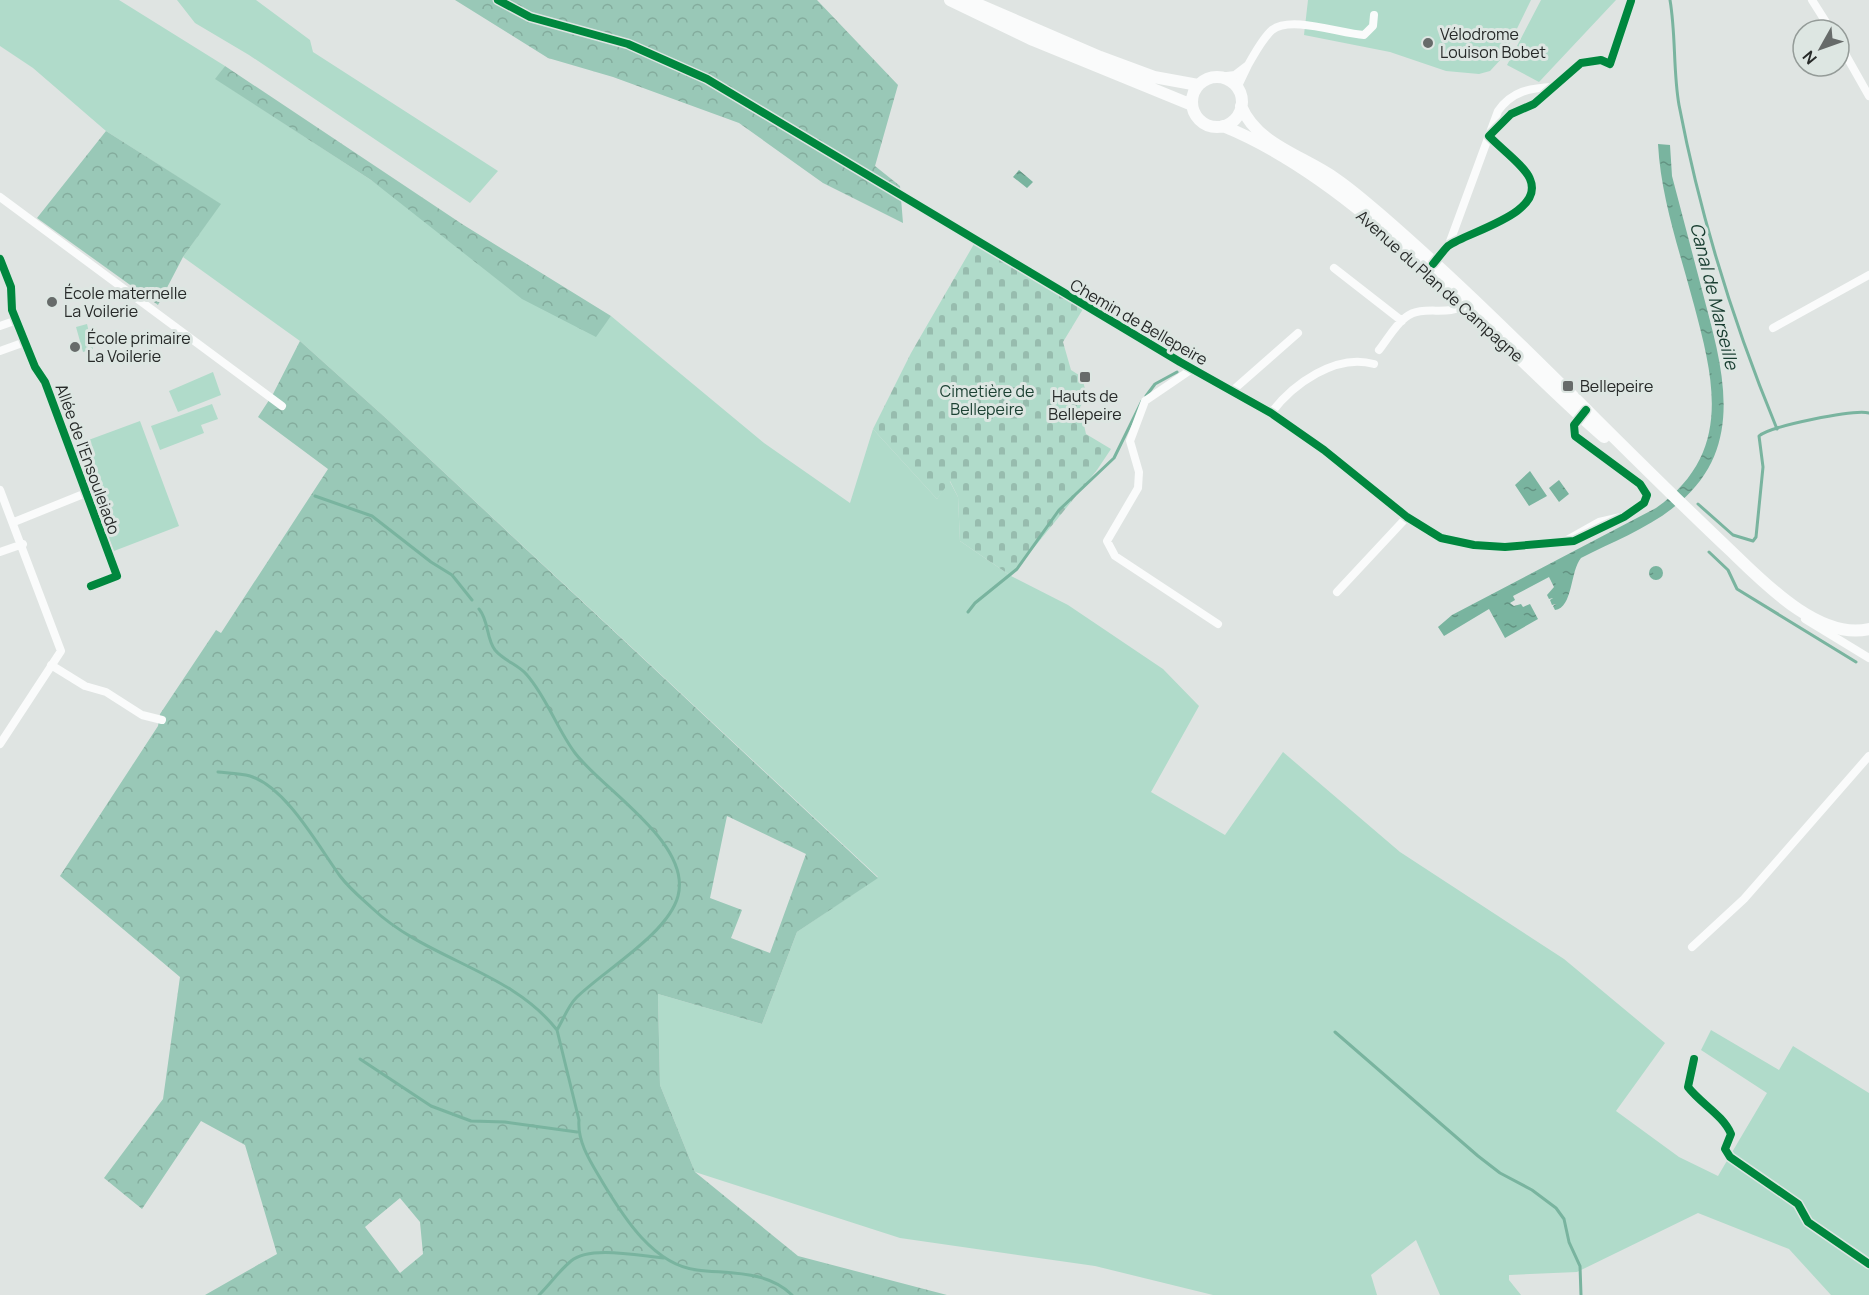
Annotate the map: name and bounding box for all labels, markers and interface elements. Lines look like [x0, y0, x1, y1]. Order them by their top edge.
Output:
north arrow [1791, 18, 1851, 78]
place label: Vélodrome Louison Bobet [1440, 23, 1546, 63]
marker: Vélodrome Louison Bobet [1421, 36, 1435, 50]
text: N [1797, 46, 1822, 69]
street label: Avenue du Plan de Campagne [1352, 205, 1528, 367]
water label: Canal de Marseille [1685, 220, 1745, 373]
street label: Chemin de Bellepeire [1066, 274, 1212, 370]
place label: École maternelle La Voilerie [64, 282, 187, 322]
marker: École maternelle La Voilerie [45, 295, 59, 309]
place label: École primaire La Voilerie [87, 327, 191, 367]
marker: École primaire La Voilerie [68, 340, 82, 354]
marker: Hauts de Bellepeire [1078, 370, 1092, 384]
place label: Bellepeire [1580, 375, 1653, 397]
marker: Bellepeire [1561, 379, 1575, 393]
park label: Cimetière de Bellepeire [940, 380, 1034, 420]
street label: Allée de l'Ensouleiado [50, 381, 126, 537]
place label: Hauts de Bellepeire [1048, 385, 1122, 425]

